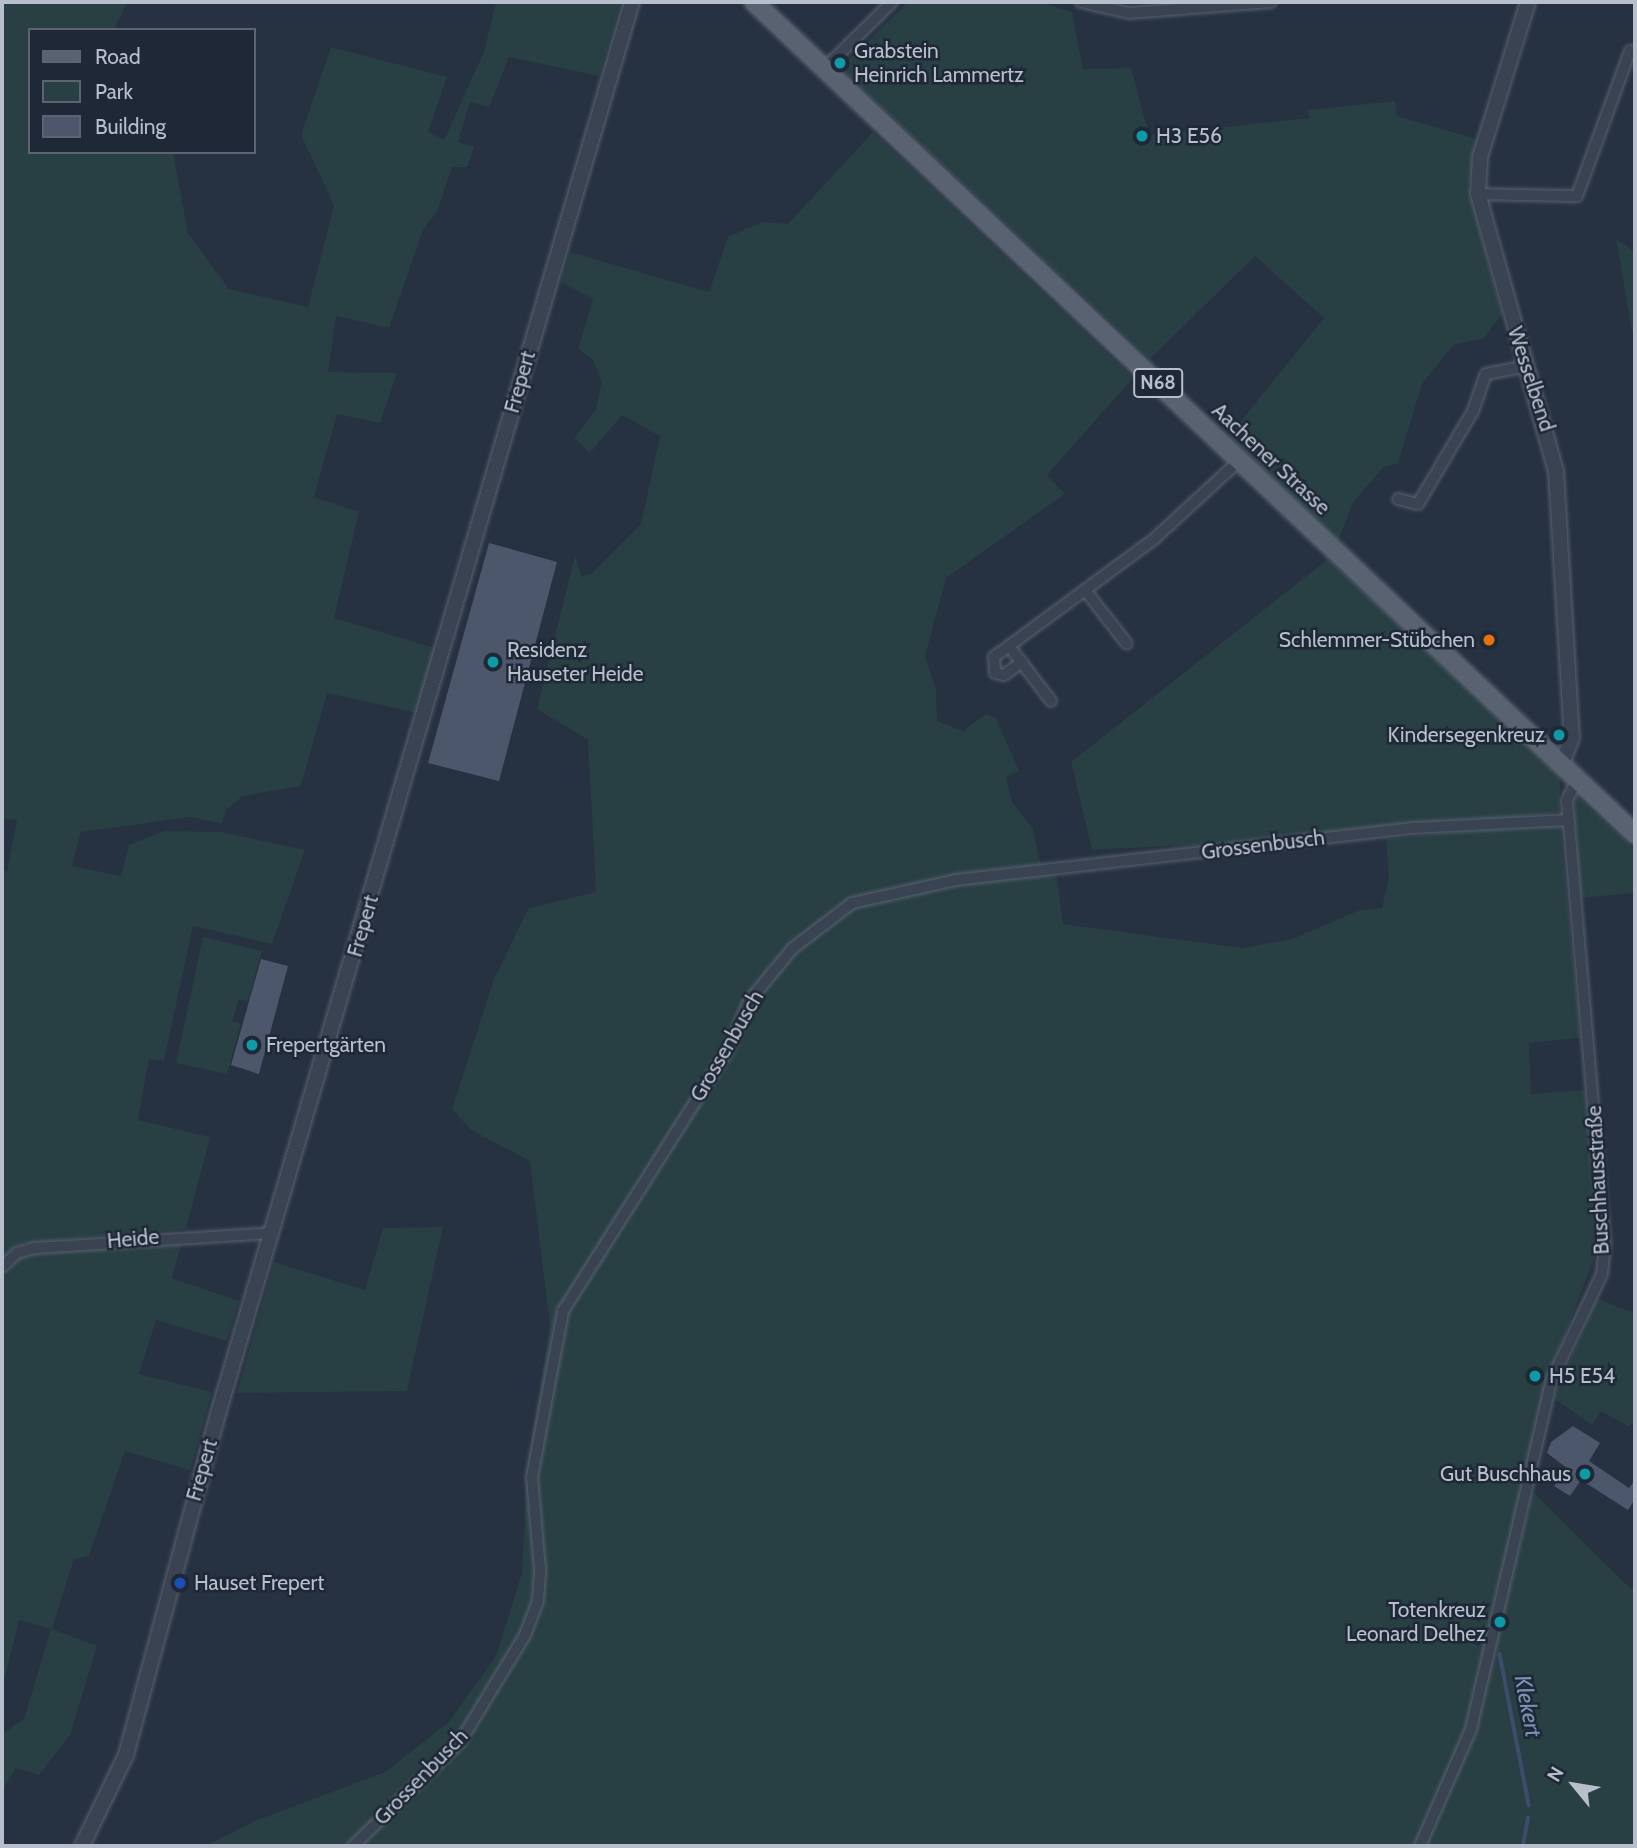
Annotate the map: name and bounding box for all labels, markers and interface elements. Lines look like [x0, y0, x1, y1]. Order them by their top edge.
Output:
legend [28, 28, 256, 154]
place label: Grabstein Heinrich Lammertz [854, 38, 1024, 88]
text: Road [95, 44, 141, 69]
marker: Grabstein Heinrich Lammertz [832, 55, 848, 71]
text: Park [95, 79, 133, 104]
text: Building [95, 114, 166, 139]
place label: H3 E56 [1156, 123, 1222, 149]
marker: H3 E56 [1134, 128, 1150, 144]
street label: Wesselbend [1502, 323, 1560, 435]
street label: Frepert [499, 348, 541, 416]
road number: N68 [1132, 368, 1184, 398]
street label: Aachener Strasse [1207, 398, 1335, 520]
place label: Schlemmer-Stübchen [1279, 627, 1475, 653]
marker: Schlemmer-Stübchen [1481, 632, 1497, 648]
place label: Residenz Hauseter Heide [507, 637, 643, 687]
marker: Residenz Hauseter Heide [485, 654, 501, 670]
place label: Kindersegenkreuz [1388, 722, 1545, 748]
marker: Kindersegenkreuz [1551, 727, 1567, 743]
street label: Grossenbusch [1200, 825, 1326, 865]
street label: Frepert [342, 892, 384, 960]
street label: Grossenbusch [685, 986, 769, 1106]
place label: Frepertgärten [266, 1032, 386, 1058]
marker: Frepertgärten [244, 1037, 260, 1053]
street label: Buschhausstraße [1582, 1105, 1614, 1255]
street label: Heide [106, 1224, 160, 1254]
place label: H5 E54 [1549, 1363, 1615, 1389]
marker: H5 E54 [1527, 1368, 1543, 1384]
street label: Frepert [181, 1436, 223, 1504]
place label: Gut Buschhaus [1440, 1461, 1571, 1487]
marker: Gut Buschhaus [1577, 1466, 1593, 1482]
place label: Hauset Frepert [194, 1570, 324, 1596]
marker: Hauset Frepert [172, 1575, 188, 1591]
place label: Totenkreuz Leonard Delhez [1346, 1597, 1486, 1647]
marker: Totenkreuz Leonard Delhez [1492, 1614, 1508, 1630]
water label: Klekert [1509, 1673, 1547, 1739]
street label: Grossenbusch [369, 1724, 473, 1830]
north arrow [1539, 1750, 1609, 1820]
text: N [1542, 1763, 1569, 1786]

